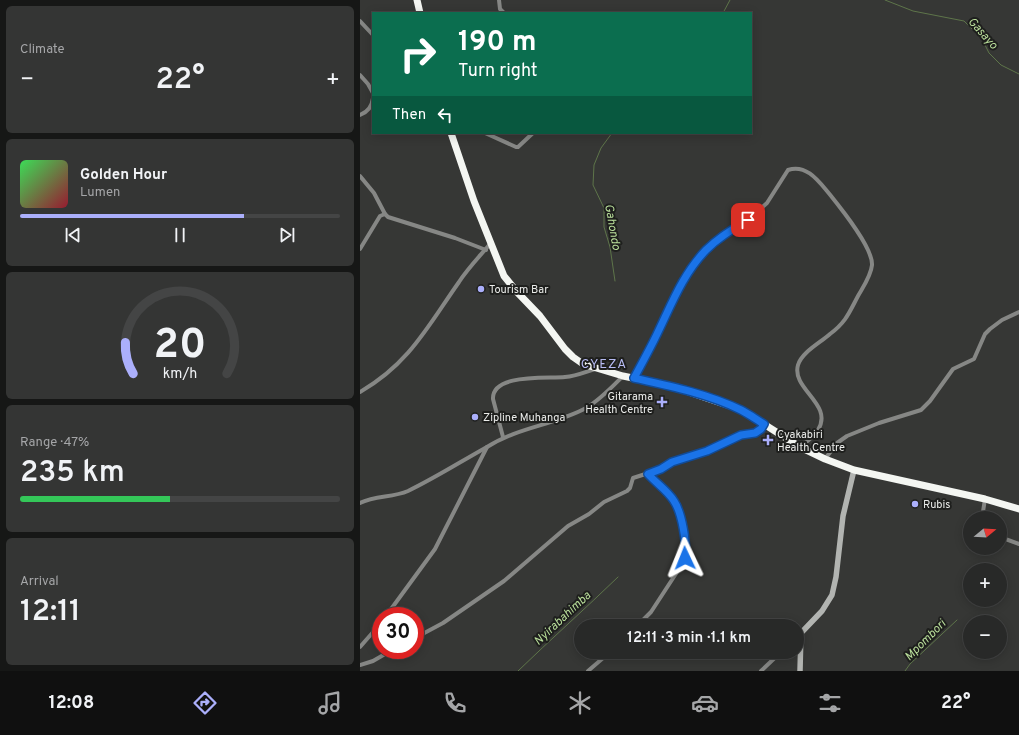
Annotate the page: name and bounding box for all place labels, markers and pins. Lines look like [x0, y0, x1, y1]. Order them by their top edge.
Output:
pin [731, 203, 765, 237]
place label: Tourism Bar [489, 283, 549, 297]
marker: Tourism Bar [476, 284, 486, 294]
place label: Gitarama Health Centre [585, 390, 653, 417]
marker: Gitarama Health Centre [656, 396, 668, 408]
place label: Zipline Muhanga [483, 411, 566, 425]
marker: Zipline Muhanga [470, 412, 480, 422]
place label: Cyakabiri Health Centre [777, 428, 845, 455]
marker: Cyakabiri Health Centre [762, 434, 774, 446]
place label: Rubis [923, 498, 950, 512]
marker: Rubis [910, 499, 920, 509]

